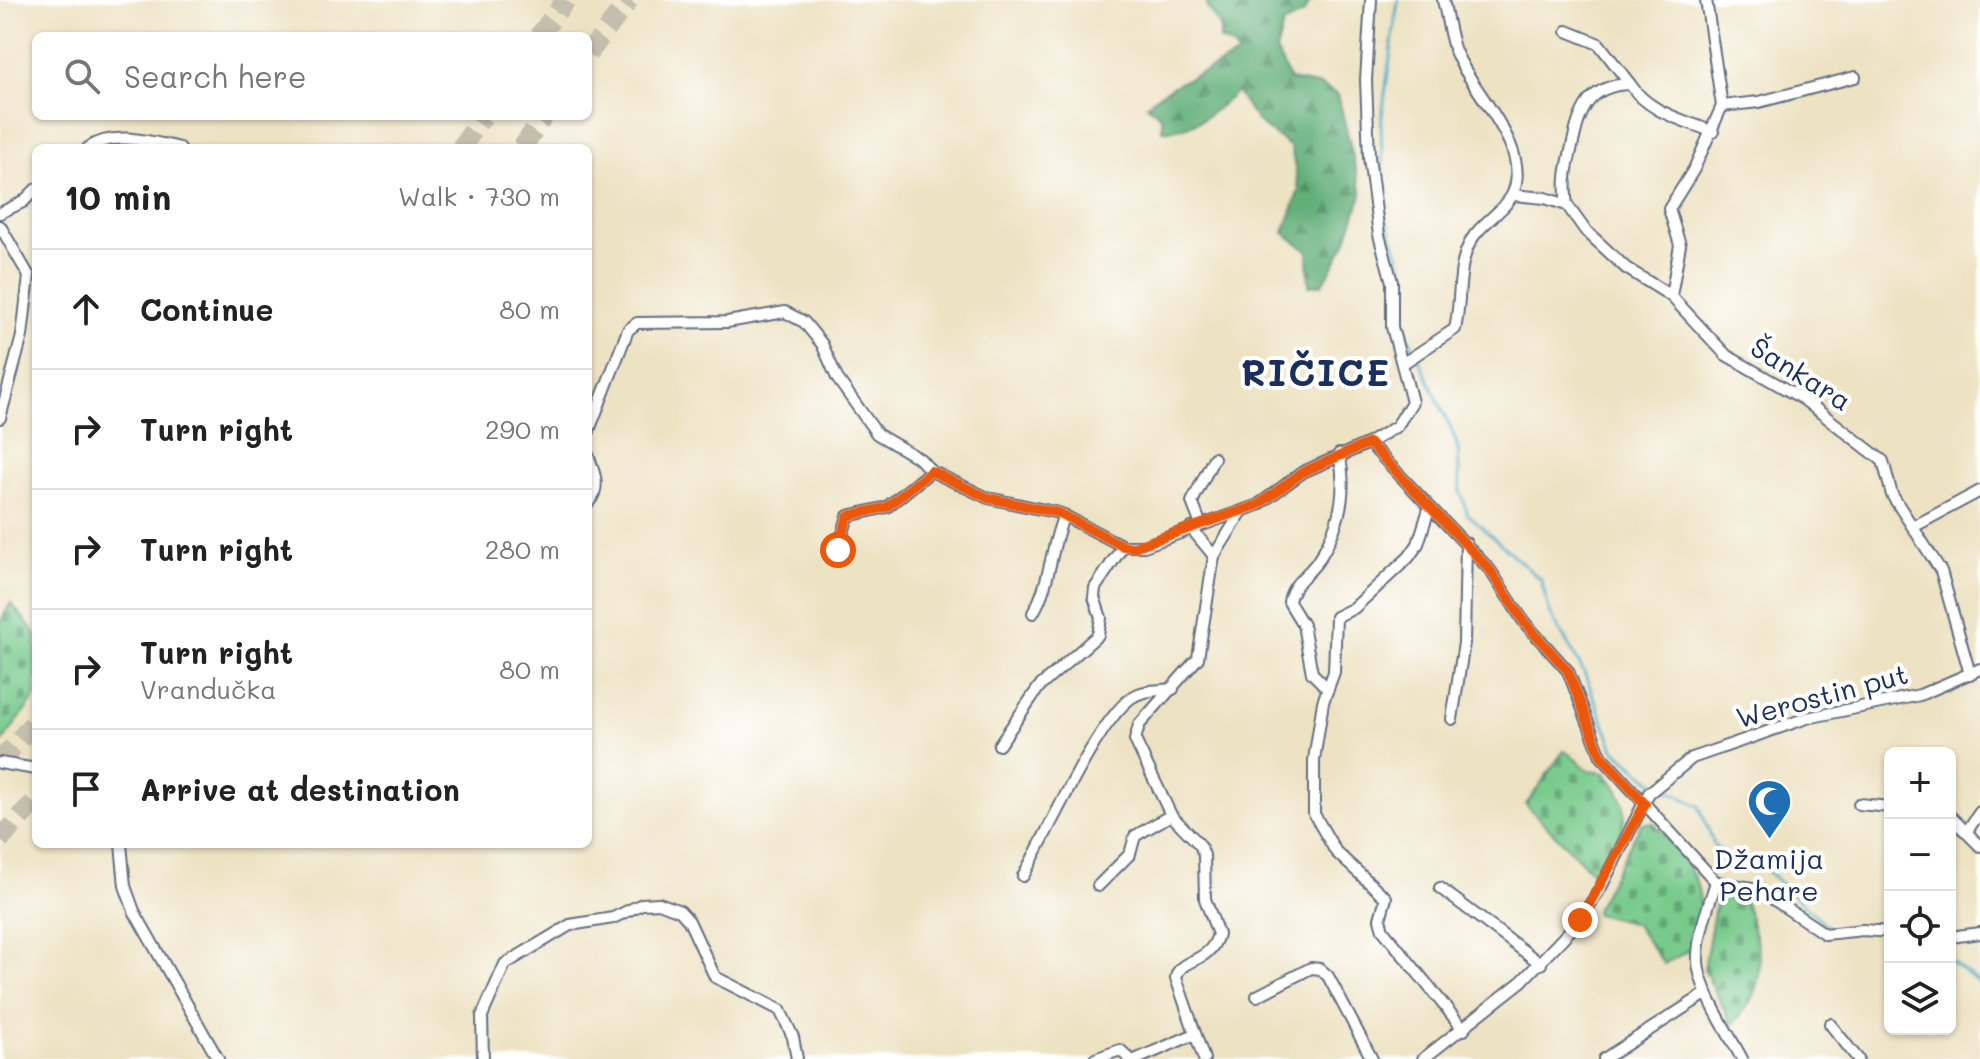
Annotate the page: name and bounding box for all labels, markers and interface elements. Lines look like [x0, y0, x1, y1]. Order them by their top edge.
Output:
search box [32, 32, 592, 120]
icon: search [60, 54, 104, 98]
text: Search here [124, 56, 307, 96]
text: 10 min [64, 174, 171, 219]
text: Walk · 730 m [398, 179, 560, 213]
icon: ahead [64, 287, 108, 331]
text: Continue [140, 289, 273, 329]
text: 80 m [499, 292, 560, 326]
street label: Šankara [1744, 328, 1859, 418]
district label: RIČICE [1241, 348, 1391, 395]
icon: right [64, 407, 108, 451]
text: Turn right [140, 409, 293, 449]
text: 290 m [485, 412, 560, 446]
icon: right [64, 527, 108, 571]
text: Turn right [140, 529, 293, 569]
text: 280 m [485, 532, 560, 566]
route start [820, 532, 856, 568]
text: Turn right [140, 632, 293, 672]
icon: right [64, 647, 108, 691]
text: 80 m [499, 652, 560, 686]
street label: Werostin put [1732, 655, 1912, 735]
text: Vrandučka [140, 672, 276, 706]
map controls [1884, 747, 1956, 1035]
button: + [1884, 747, 1956, 819]
icon: arrive [64, 767, 108, 811]
text: Arrive at destination [140, 769, 460, 809]
mosque icon: Džamija Pehare [1745, 778, 1793, 841]
button: − [1884, 819, 1956, 891]
place label: Džamija Pehare [1714, 840, 1824, 908]
button: locate [1884, 891, 1956, 963]
route end [1562, 902, 1598, 938]
button: layers [1884, 963, 1956, 1035]

